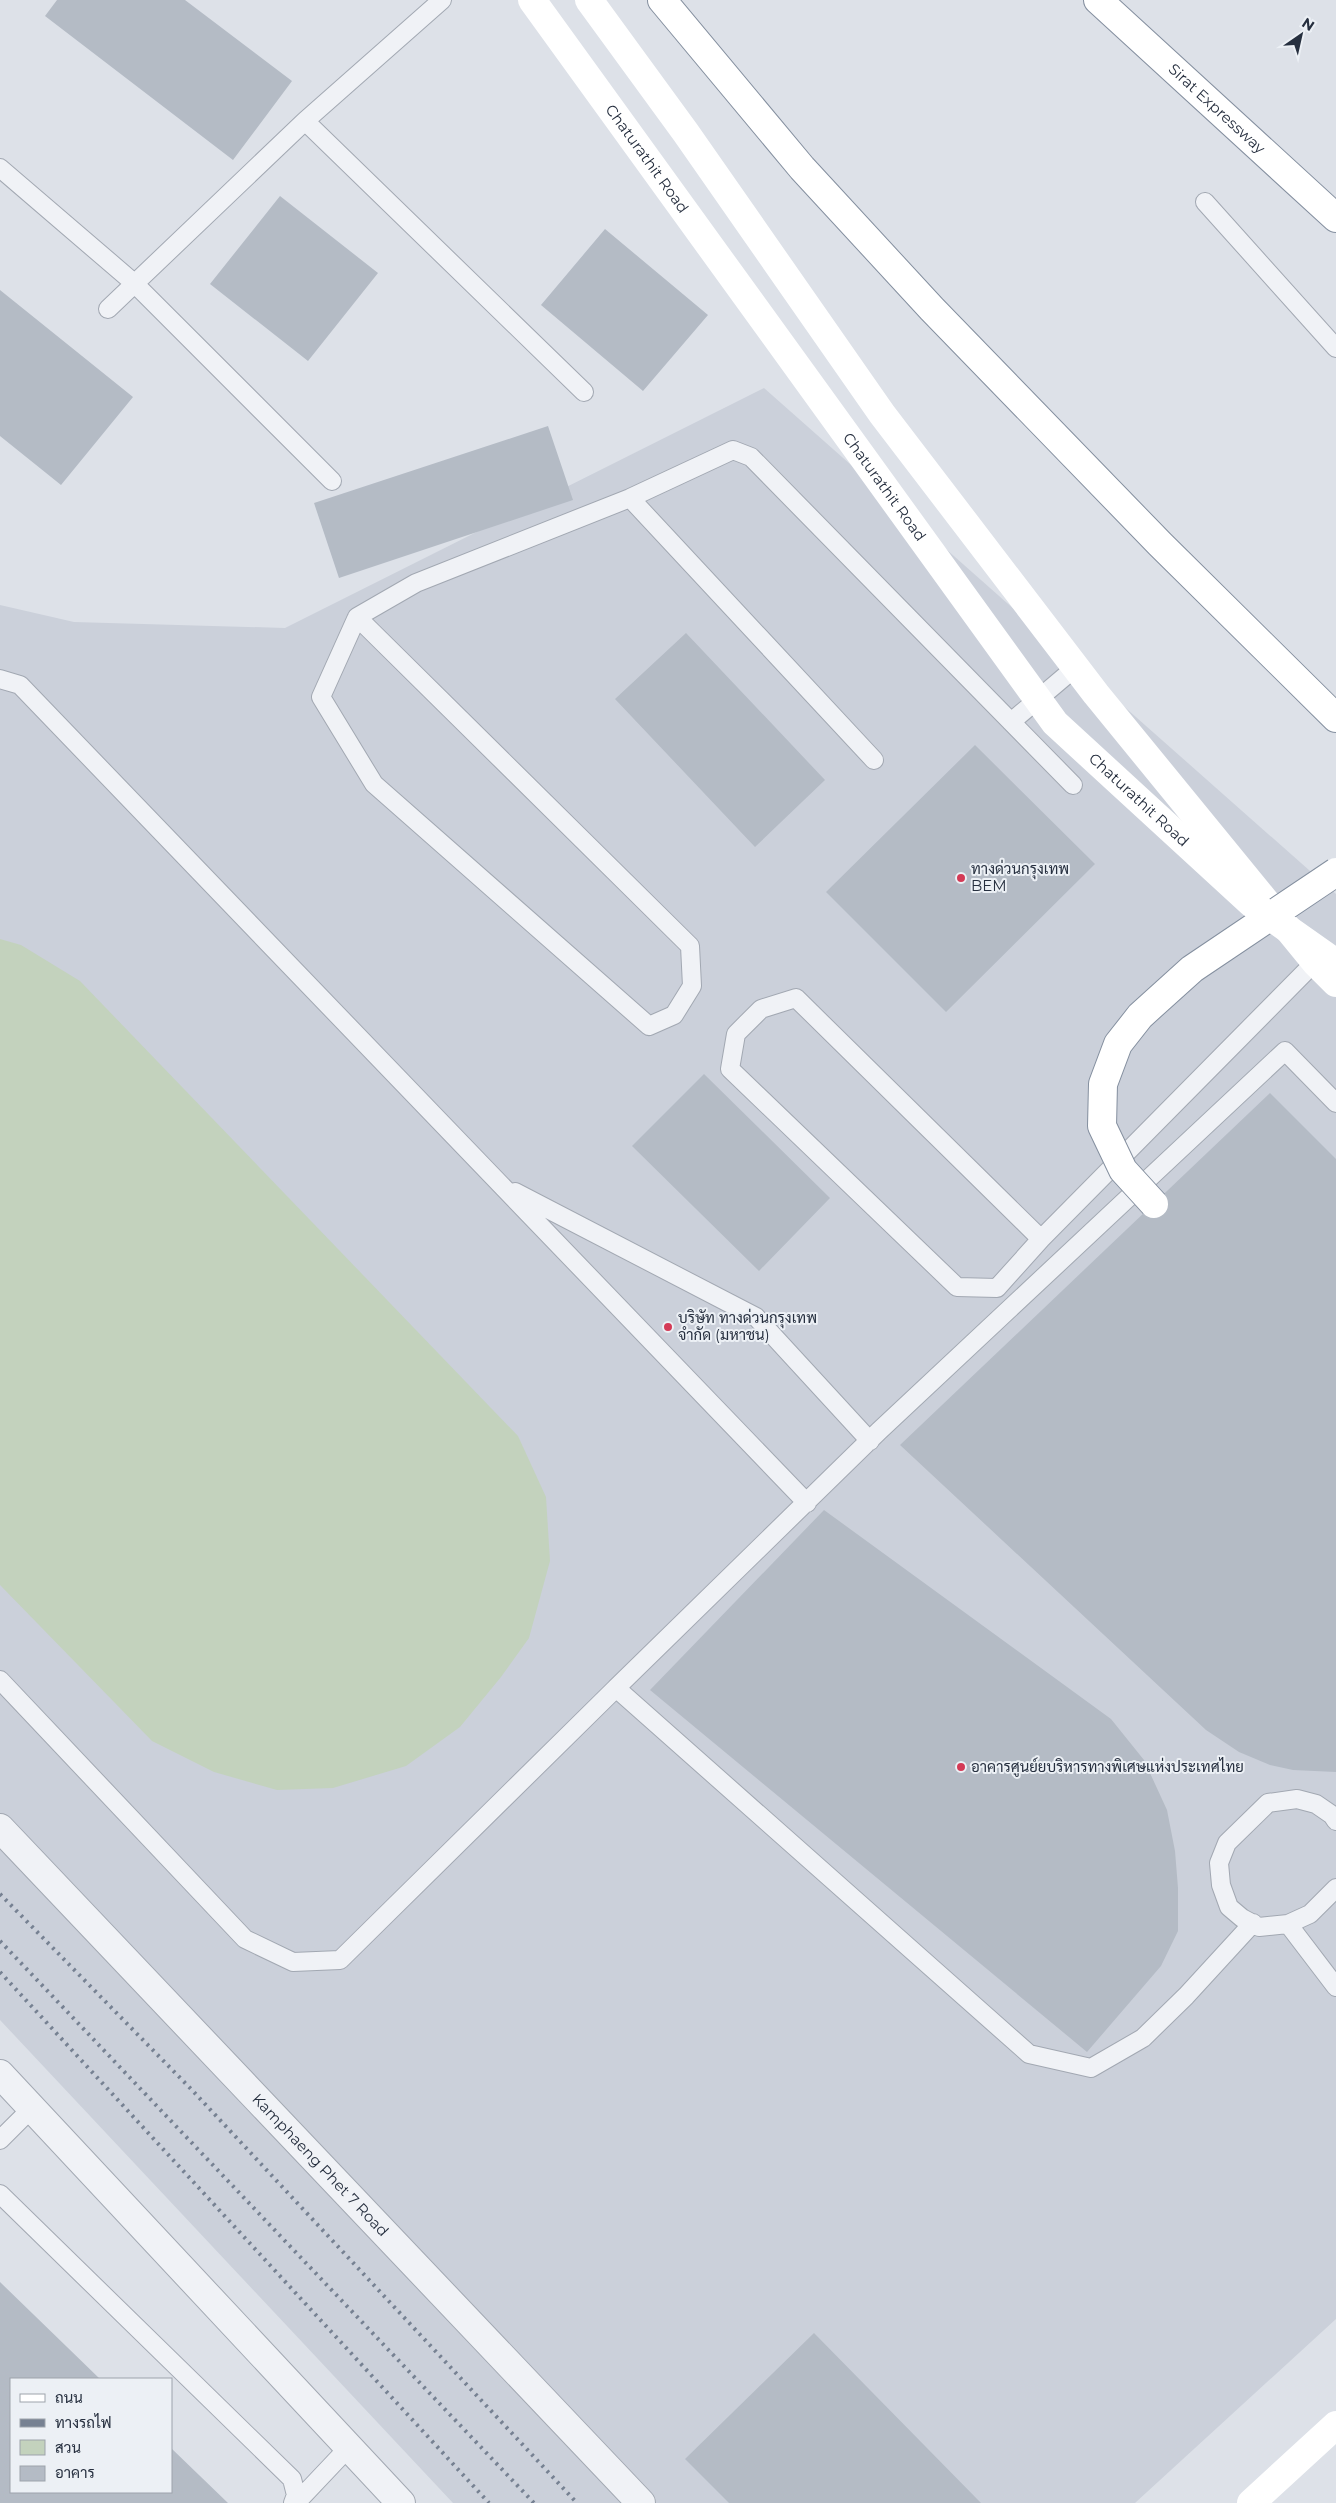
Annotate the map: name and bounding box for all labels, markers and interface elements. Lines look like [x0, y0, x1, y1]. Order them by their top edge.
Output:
north arrow [1276, 10, 1326, 60]
text: N [1299, 14, 1318, 35]
street label: Sirat Expressway [1165, 59, 1270, 158]
street label: Chaturathit Road [602, 100, 693, 217]
street label: Chaturathit Road [839, 429, 930, 545]
street label: Chaturathit Road [1085, 749, 1193, 850]
place label: ทางด่วนกรุงเทพ BEM [971, 859, 1069, 895]
marker: ทางด่วนกรุงเทพ BEM [955, 872, 967, 884]
place label: บริษัท ทางด่วนกรุงเทพ จำกัด (มหาชน) [678, 1308, 817, 1344]
marker: บริษัท ทางด่วนกรุงเทพ จำกัด (มหาชน) [662, 1321, 674, 1333]
place label: อาคารศูนย์ยบริหารทางพิเศษแห่งประเทศไทย [971, 1757, 1244, 1777]
marker: อาคารศูนย์ยบริหารทางพิเศษแห่งประเทศไทย [955, 1761, 967, 1773]
street label: Kamphaeng Phet 7 Road [248, 2089, 393, 2240]
legend [10, 2378, 172, 2493]
text: ถนน [55, 2388, 83, 2407]
text: ทางรถไฟ [55, 2413, 112, 2432]
text: สวน [55, 2438, 81, 2457]
text: อาคาร [55, 2463, 95, 2482]

